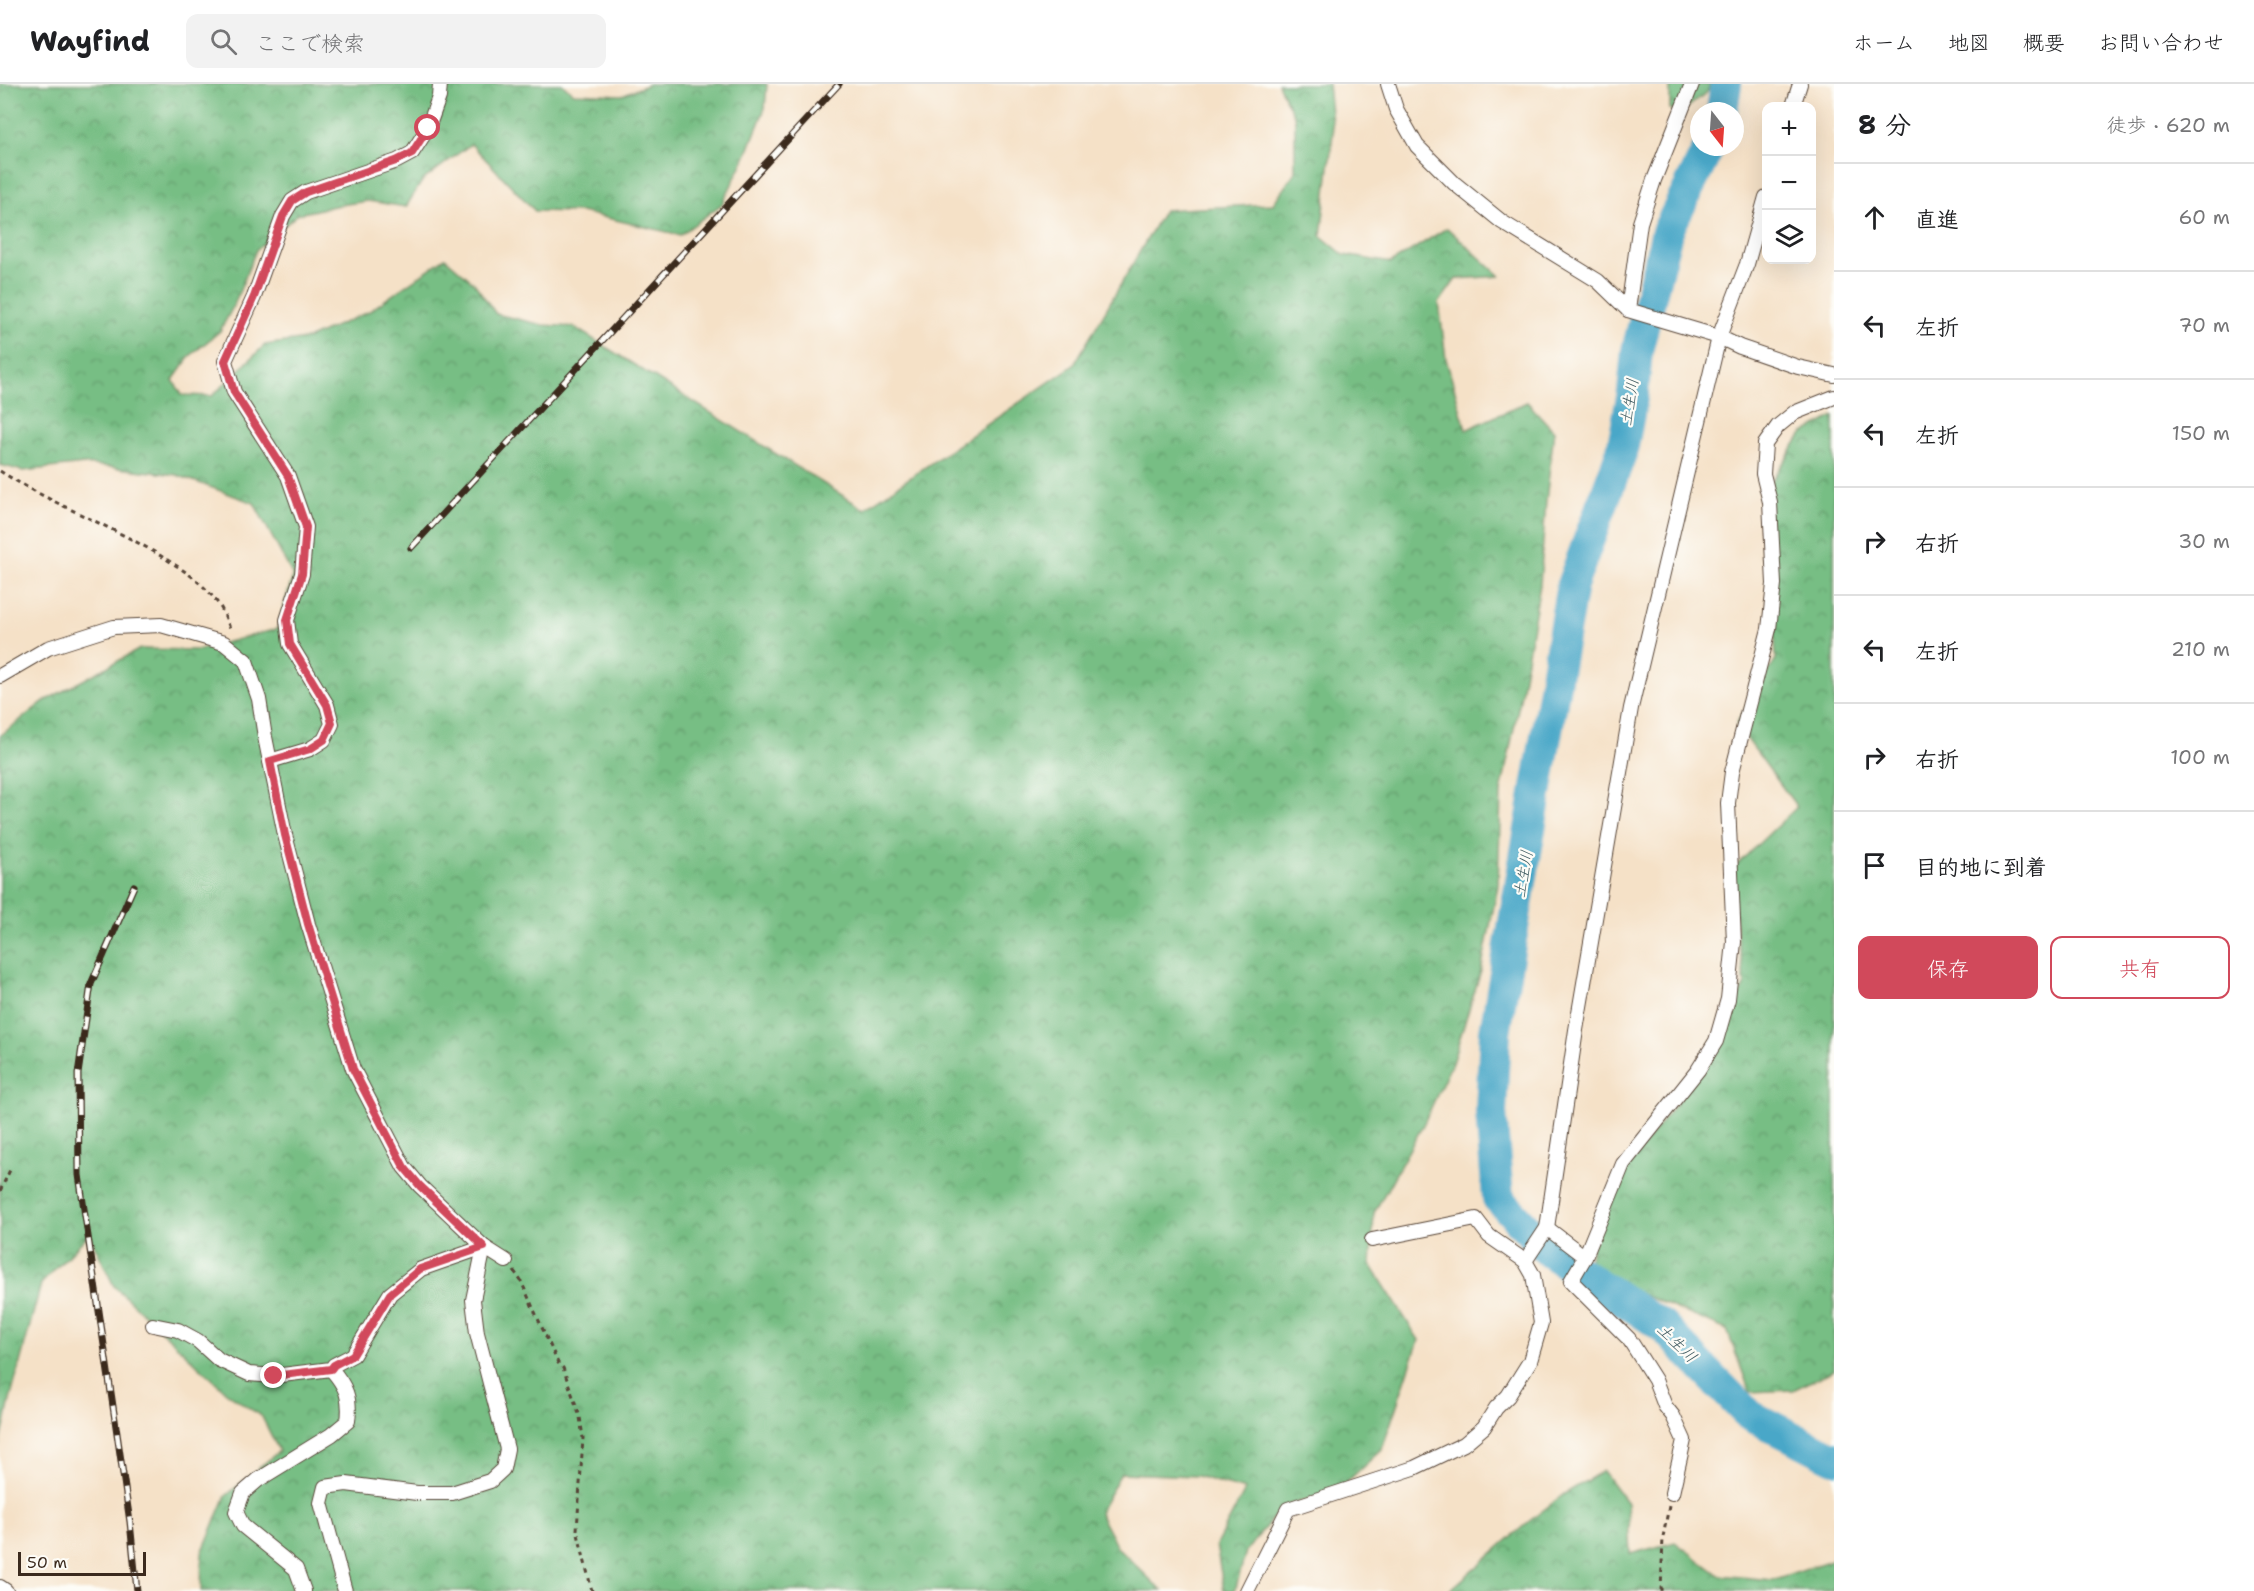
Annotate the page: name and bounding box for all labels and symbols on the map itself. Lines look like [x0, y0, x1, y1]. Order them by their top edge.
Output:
north arrow [1690, 102, 1744, 156]
route start [414, 114, 440, 140]
water label: 土生川 [1615, 377, 1643, 427]
water label: 土生川 [1508, 849, 1538, 899]
water label: 土生川 [1652, 1319, 1702, 1367]
route end [260, 1362, 286, 1388]
scale bar [18, 1549, 146, 1576]

